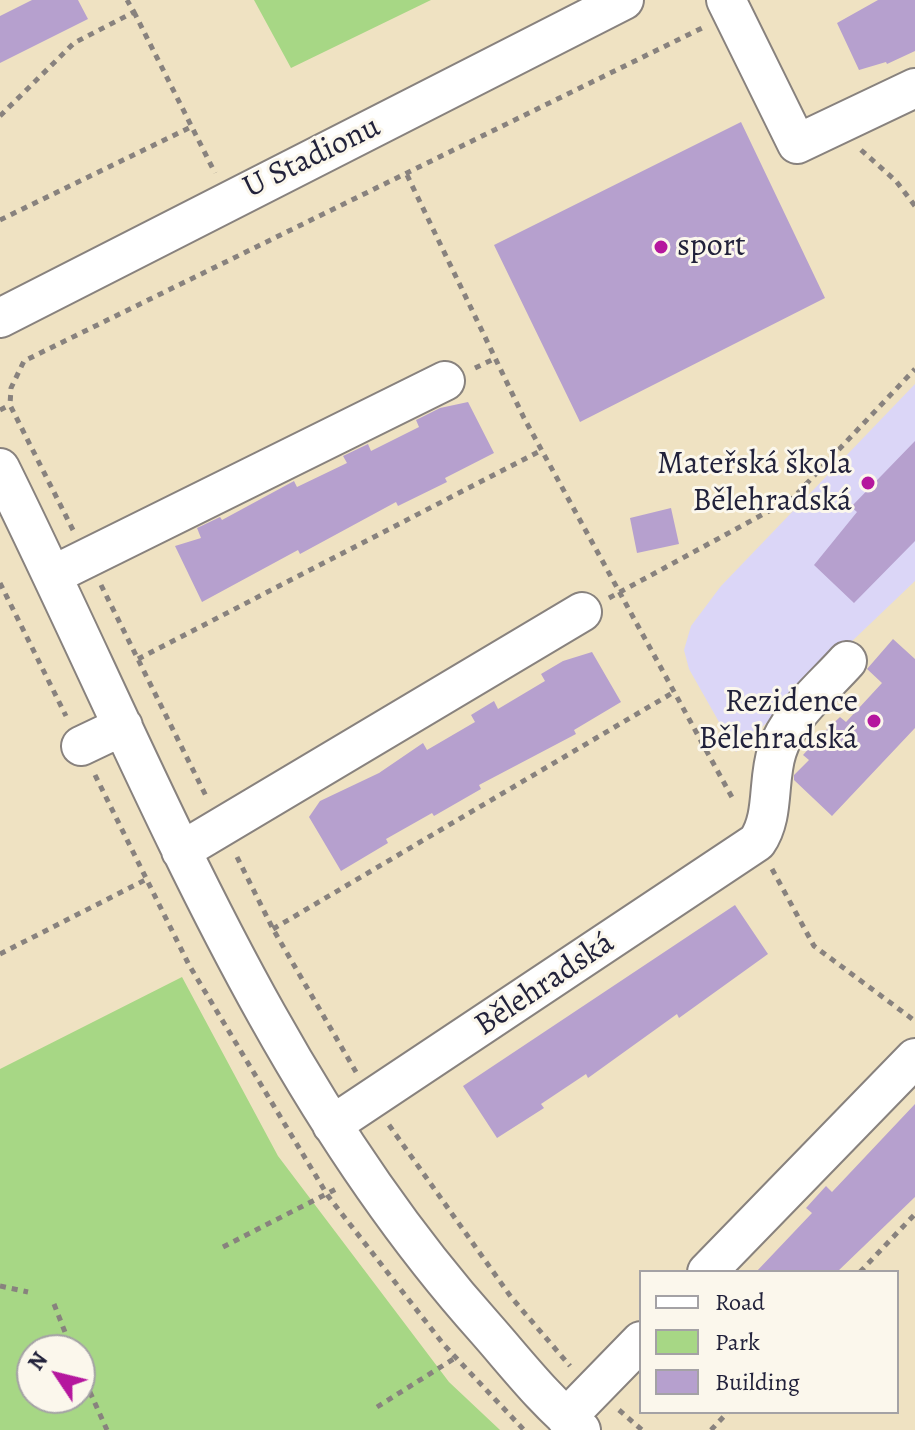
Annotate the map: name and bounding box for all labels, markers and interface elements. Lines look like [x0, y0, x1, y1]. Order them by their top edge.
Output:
street label: U Stadionu [237, 108, 387, 208]
place label: sport [677, 228, 746, 266]
marker: sport [652, 238, 670, 256]
place label: Mateřská škola Bělehradská [657, 446, 852, 521]
marker: Mateřská škola Bělehradská [859, 474, 877, 492]
place label: Rezidence Bělehradská [699, 684, 858, 759]
marker: Rezidence Bělehradská [865, 712, 883, 730]
street label: Bělehradská [468, 925, 622, 1045]
legend [639, 1270, 899, 1414]
text: Road [715, 1286, 765, 1318]
text: Park [715, 1326, 760, 1358]
north arrow [16, 1334, 96, 1414]
text: N [21, 1346, 55, 1377]
text: Building [715, 1366, 800, 1398]

